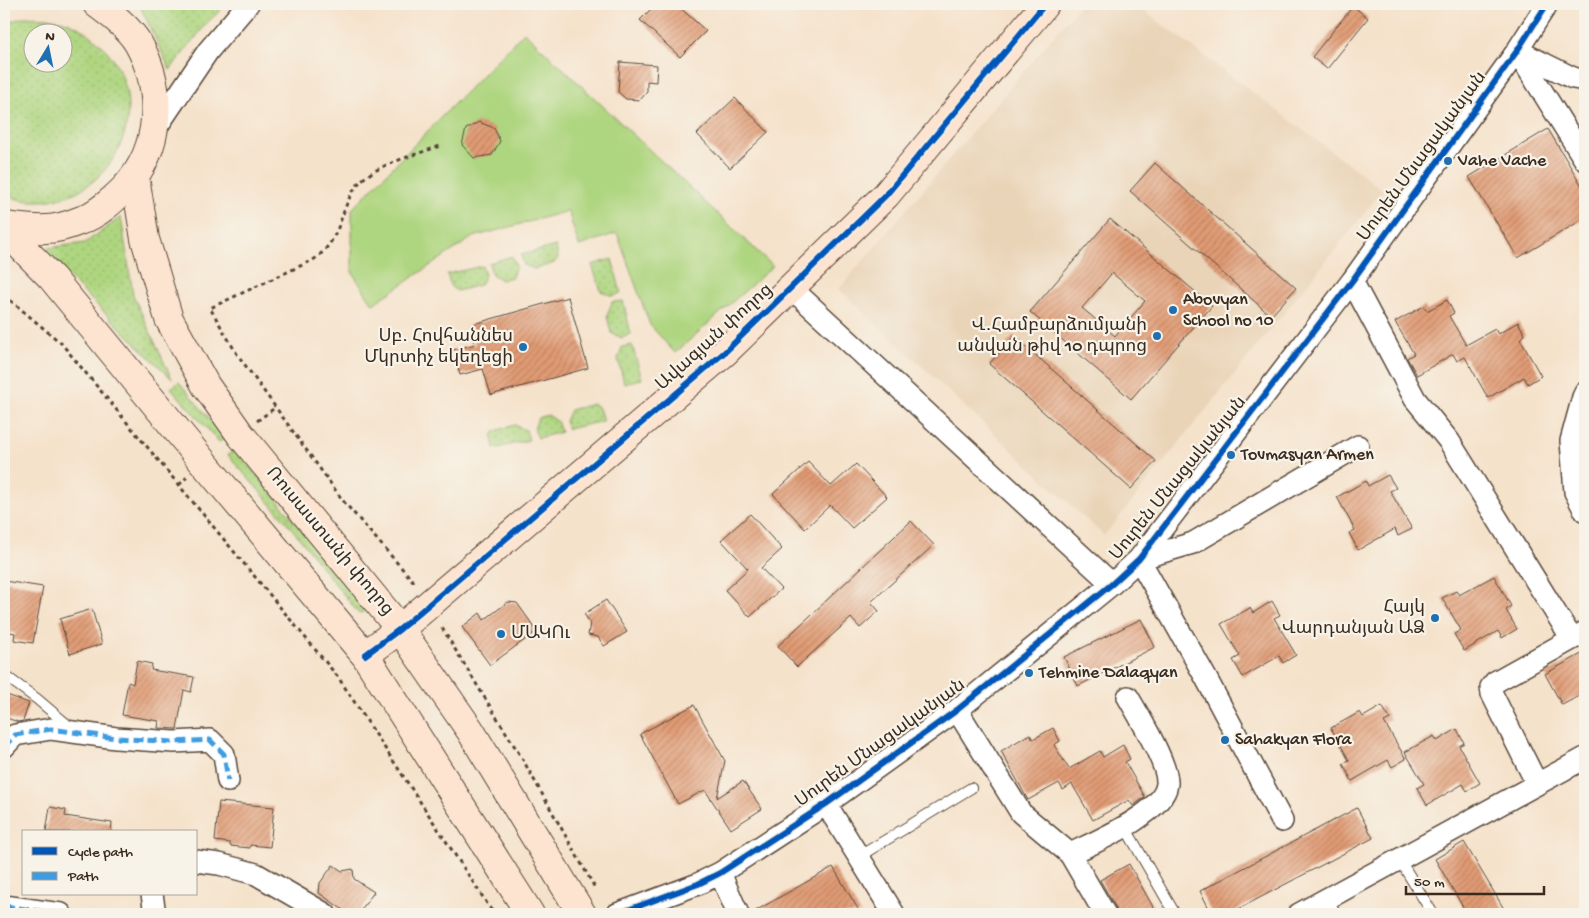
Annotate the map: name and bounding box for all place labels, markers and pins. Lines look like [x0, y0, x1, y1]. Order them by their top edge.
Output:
place label: Vahe Vache [1457, 151, 1547, 172]
marker: Vahe Vache [1442, 155, 1454, 167]
place label: Abovyan School no 10 [1183, 290, 1274, 332]
marker: Abovyan School no 10 [1167, 304, 1179, 316]
place label: Վ.Համբարձումյանի անվան թիվ 10 դպրոց [957, 316, 1147, 358]
place label: Սբ. Հովհաննես Մկրտիչ եկեղեցի [364, 327, 513, 369]
marker: Վ.Համբարձումյանի անվան թիվ 10 դպրոց [1151, 330, 1163, 342]
marker: Սբ. Հովհաննես Մկրտիչ եկեղեցի [517, 341, 529, 353]
place label: Tovmasyan Armen [1240, 445, 1374, 466]
marker: Tovmasyan Armen [1225, 449, 1237, 461]
place label: Հայկ Վարդանյան ԱՁ [1282, 598, 1425, 640]
marker: Հայկ Վարդանյան ԱՁ [1429, 612, 1441, 624]
place label: ՄԱԿՈւ [511, 624, 571, 645]
marker: ՄԱԿՈւ [495, 628, 507, 640]
place label: Tehmine Dalaqyan [1038, 663, 1178, 684]
marker: Tehmine Dalaqyan [1023, 667, 1035, 679]
place label: Sahakyan Flora [1235, 730, 1353, 751]
marker: Sahakyan Flora [1219, 734, 1231, 746]

